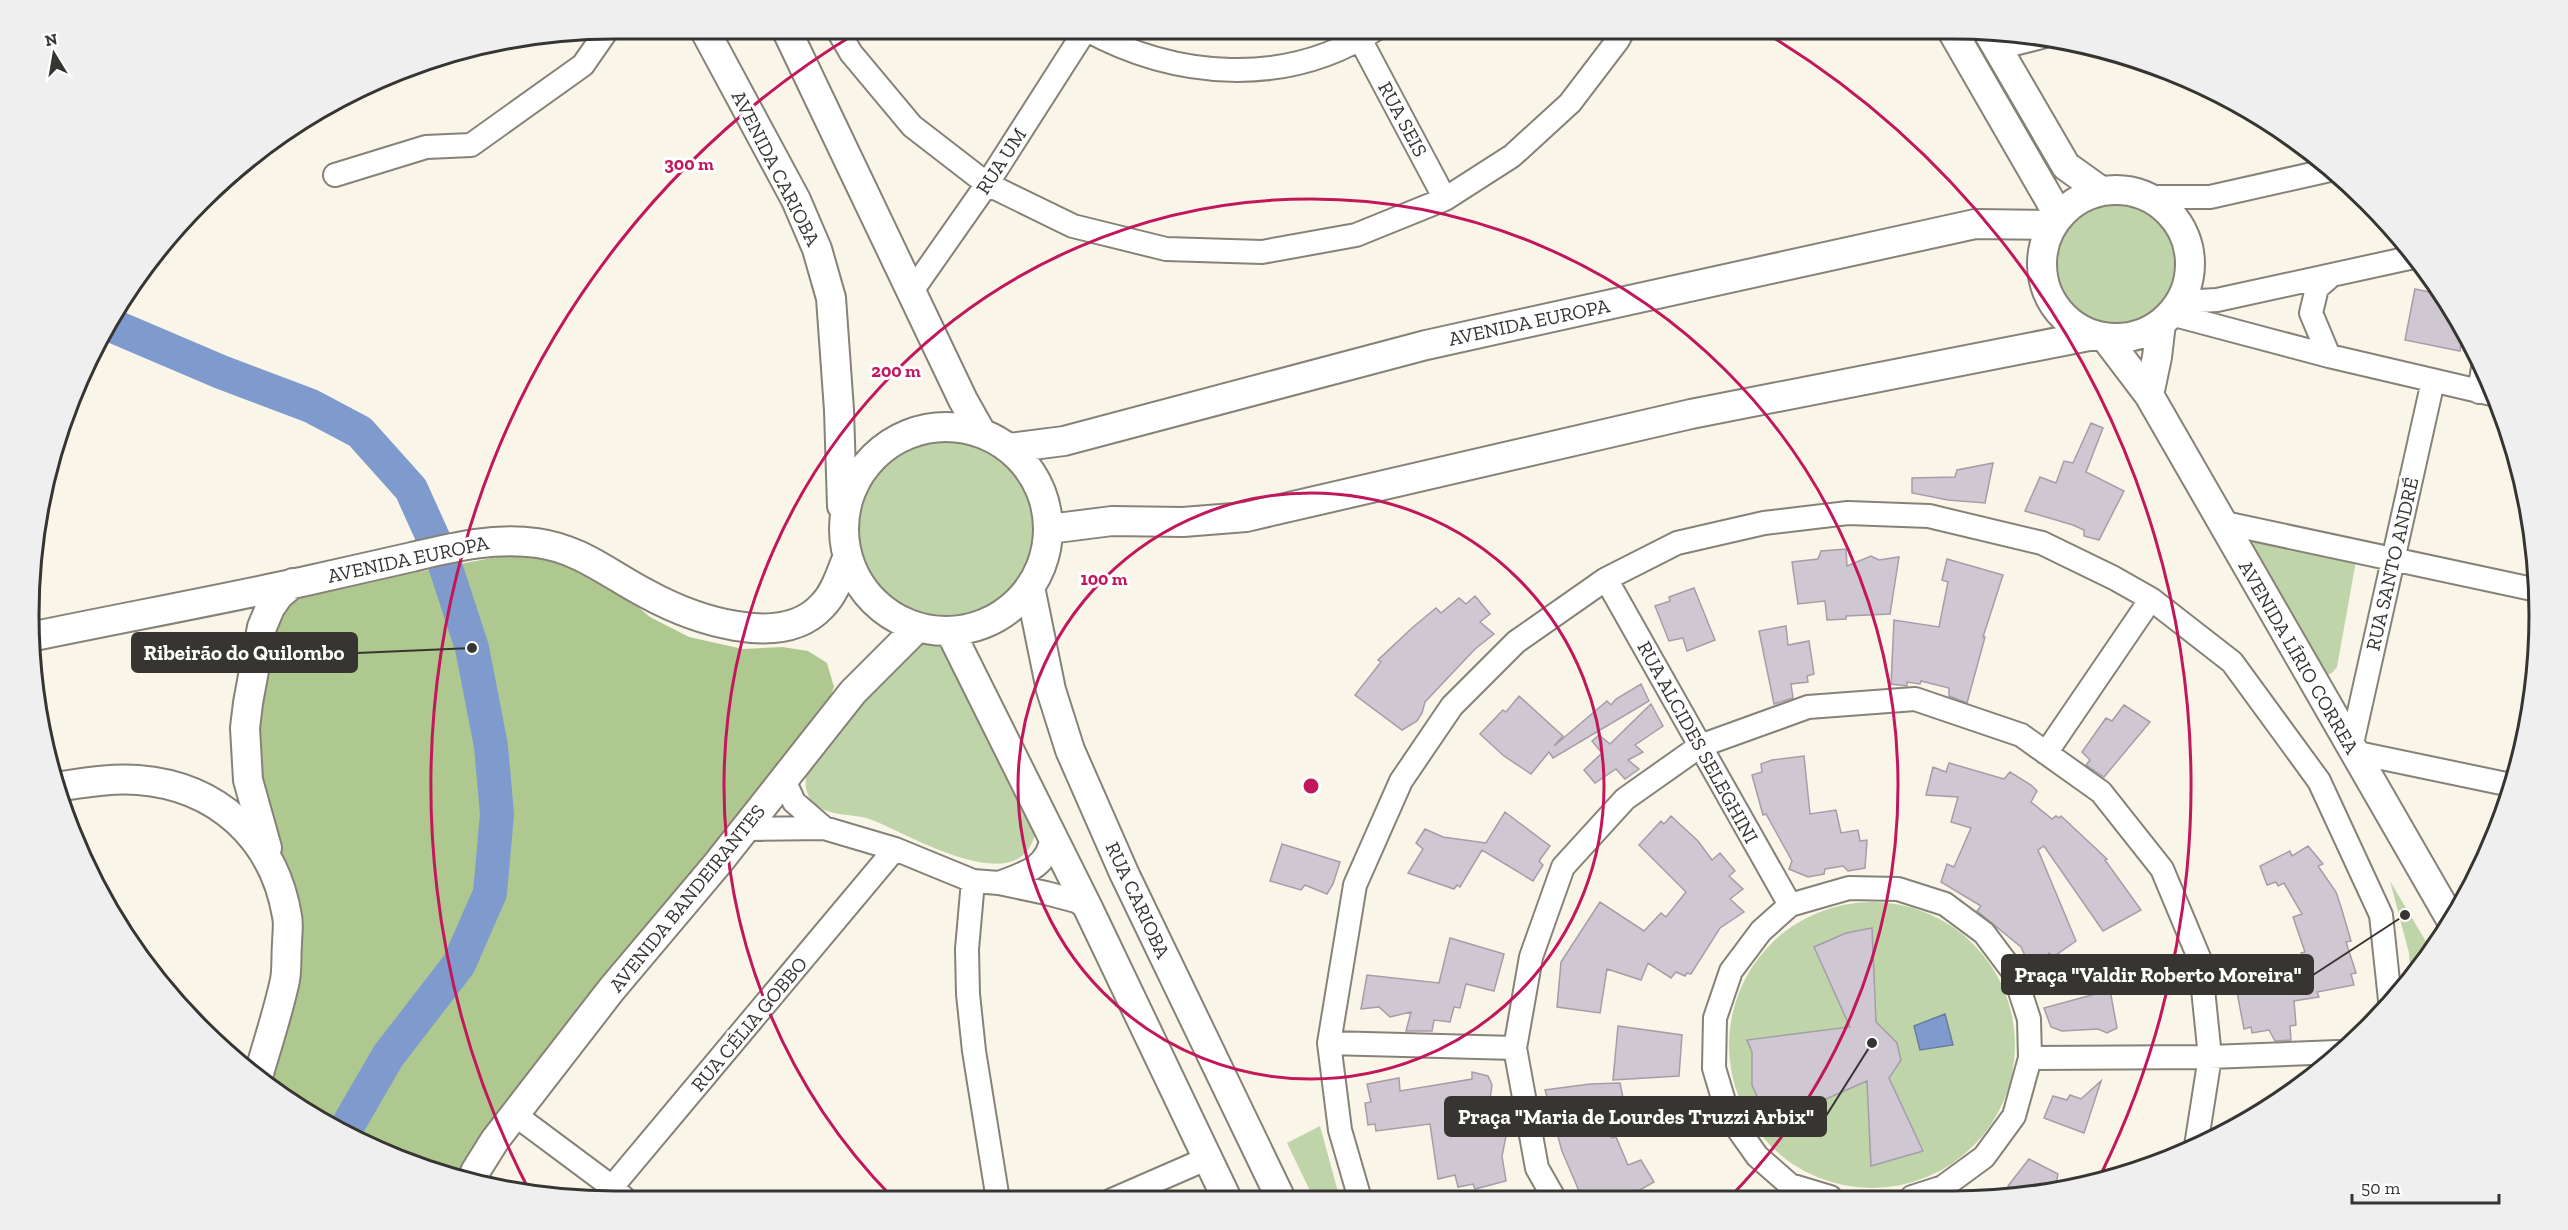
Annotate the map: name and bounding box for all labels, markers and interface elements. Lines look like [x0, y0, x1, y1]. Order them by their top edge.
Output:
north arrow [24, 24, 84, 84]
text: N [43, 29, 59, 50]
street label: RUA SEIS [1373, 77, 1433, 161]
street label: AVENIDA CARIOBA [726, 86, 826, 251]
street label: RUA UM [971, 123, 1031, 199]
text: 300 m [664, 153, 714, 175]
street label: AVENIDA EUROPA [1446, 293, 1613, 351]
text: 200 m [871, 360, 921, 382]
street label: RUA SANTO ANDRÉ [2360, 475, 2424, 653]
street label: AVENIDA EUROPA [325, 530, 492, 588]
street label: AVENIDA LÍRIO CORREA [2234, 556, 2365, 759]
text: 100 m [1080, 568, 1128, 590]
callout: Ribeirão do Quilombo [132, 633, 357, 672]
street label: RUA ALCIDES SELEGHINI [1632, 637, 1764, 847]
text: Ribeirão do Quilombo [144, 640, 344, 665]
centre of rings [1301, 776, 1321, 796]
street label: AVENIDA BANDEIRANTES [604, 799, 770, 997]
street label: RUA CARIOBA [1101, 838, 1176, 963]
street label: RUA CÉLIA GOBBO [686, 952, 812, 1096]
callout: Praça "Valdir Roberto Moreira" [2002, 955, 2313, 994]
text: Praça "Valdir Roberto Moreira" [2014, 962, 2302, 987]
callout: Praça "Maria de Lourdes Truzzi Arbix" [1445, 1097, 1826, 1136]
text: Praça "Maria de Lourdes Truzzi Arbix" [1458, 1104, 1814, 1129]
scale bar [2352, 1167, 2499, 1205]
text: 50 m [2361, 1177, 2401, 1199]

